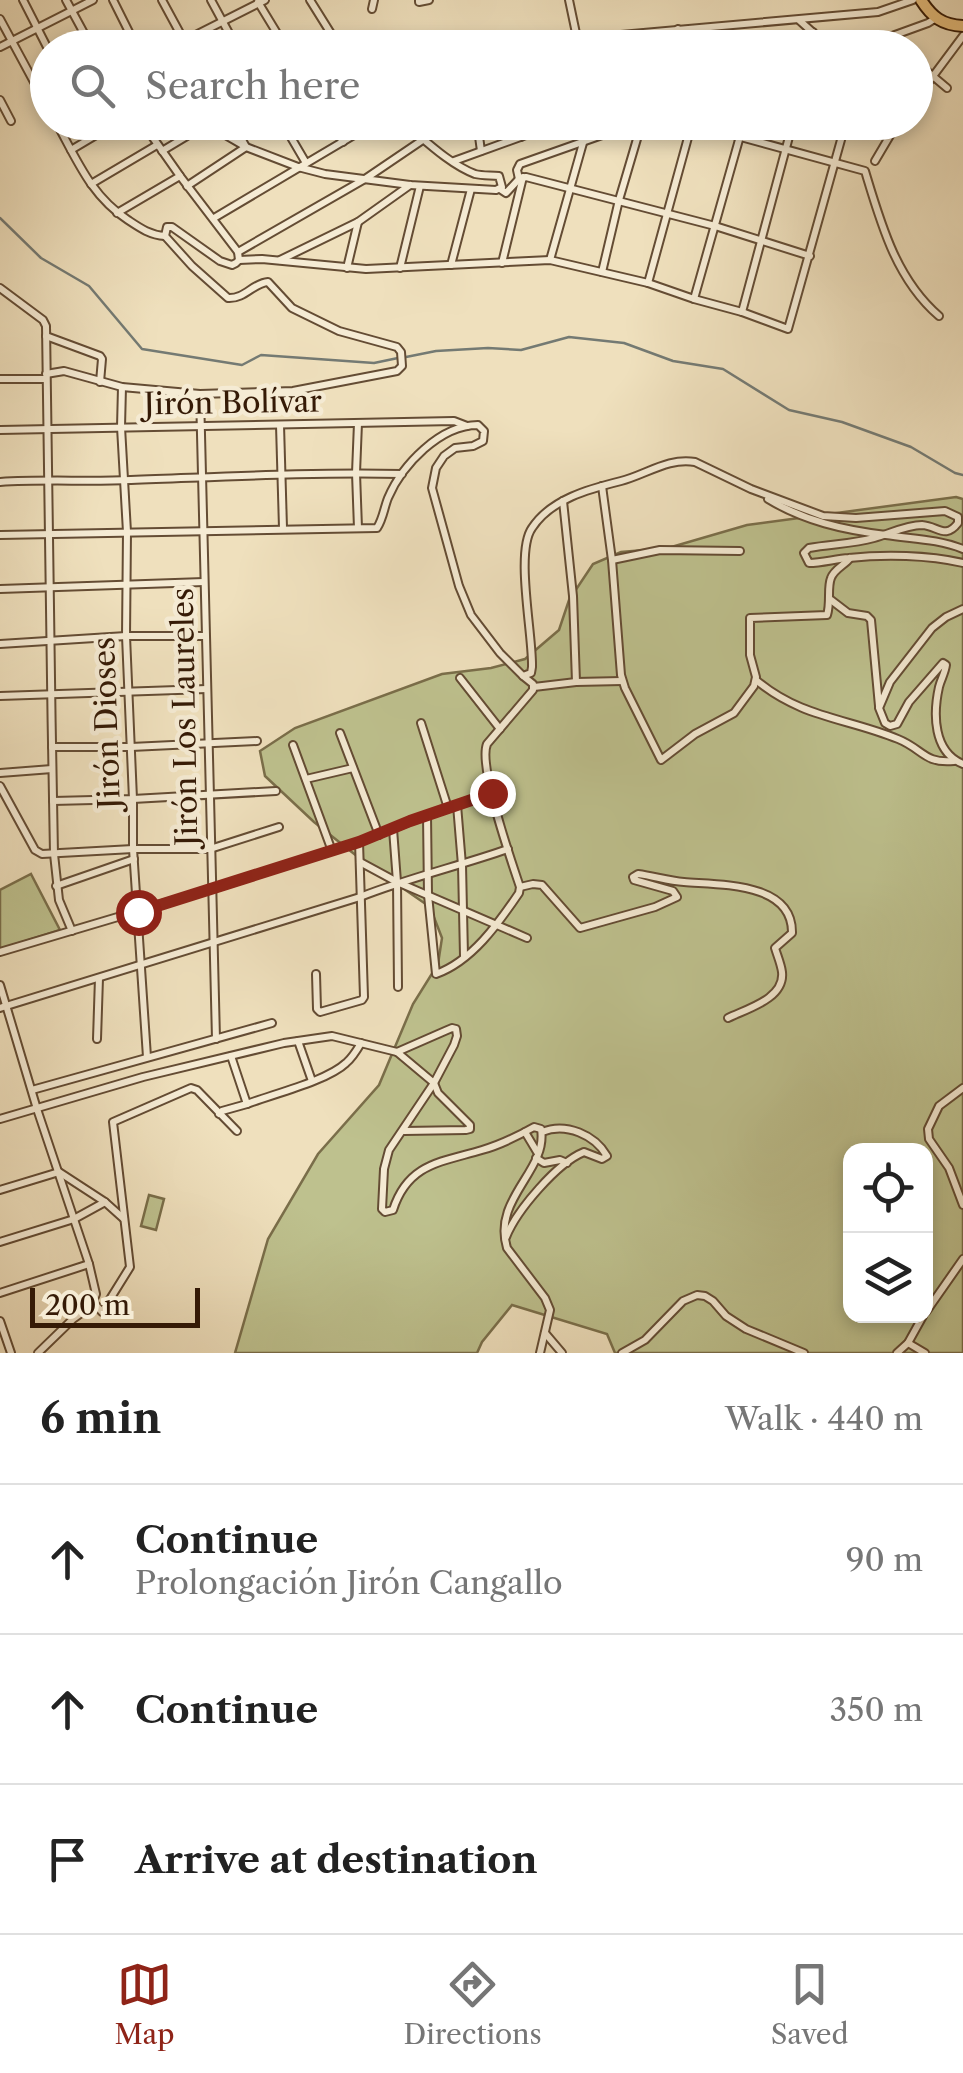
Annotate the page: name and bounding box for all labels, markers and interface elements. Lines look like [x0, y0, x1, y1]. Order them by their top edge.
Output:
search box [30, 30, 933, 140]
icon: search [65, 58, 120, 113]
text: Search here [145, 62, 360, 109]
street label: Jirón Bolívar [140, 382, 323, 423]
street label: Jirón Los Laureles [164, 588, 205, 850]
street label: Jirón Dioses [85, 636, 128, 814]
route end [470, 771, 516, 817]
route start [116, 890, 162, 936]
map controls [843, 1143, 933, 1323]
button: locate [843, 1143, 933, 1233]
button: layers [843, 1233, 933, 1323]
scale bar [30, 1283, 200, 1328]
text: 200 m [45, 1288, 130, 1322]
text: 6 min [40, 1392, 161, 1444]
text: Walk · 440 m [725, 1399, 923, 1438]
text: Continue [135, 1516, 318, 1563]
icon: ahead [40, 1532, 95, 1587]
text: 90 m [846, 1540, 923, 1579]
text: Prolongación Jirón Cangallo [135, 1563, 563, 1602]
icon: ahead [40, 1682, 95, 1737]
text: Continue [135, 1686, 318, 1733]
text: 350 m [829, 1690, 923, 1729]
icon: arrive [40, 1832, 95, 1887]
text: Arrive at destination [135, 1836, 538, 1883]
tab: Map [114, 1957, 175, 2051]
tab: Directions [403, 1957, 542, 2051]
tab: Saved [771, 1957, 849, 2051]

